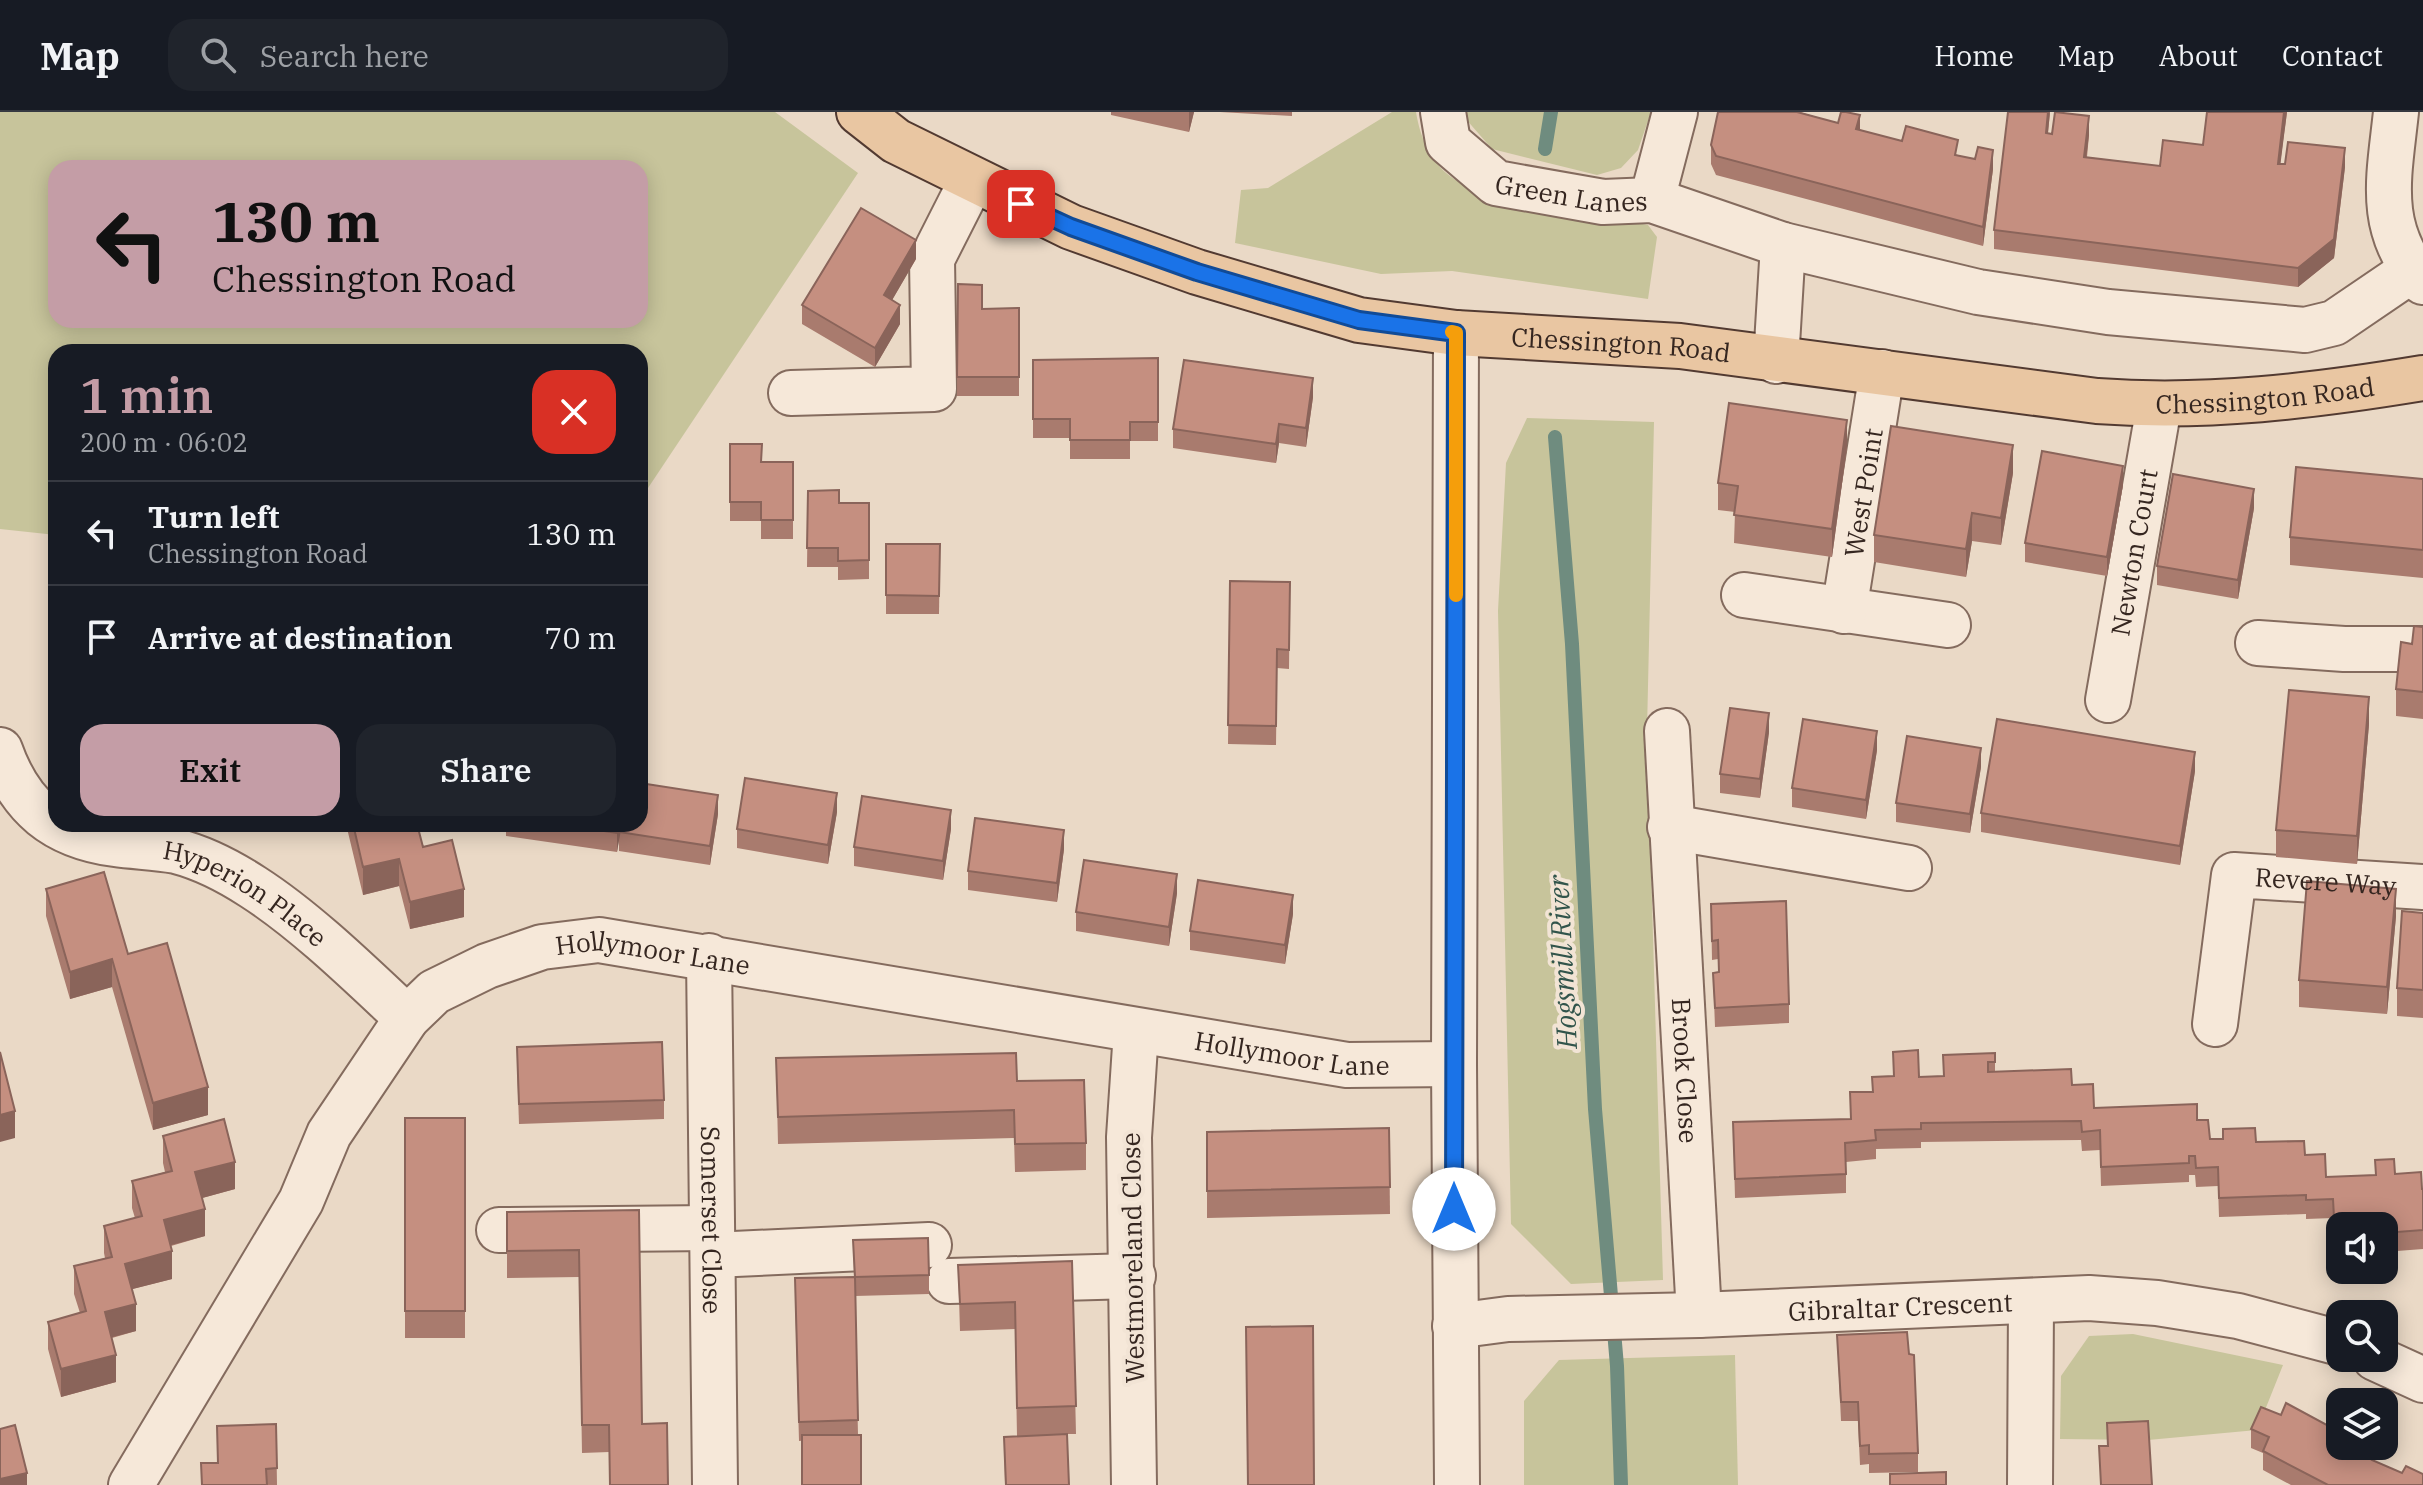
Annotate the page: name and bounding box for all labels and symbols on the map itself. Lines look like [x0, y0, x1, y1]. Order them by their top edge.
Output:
street label: Green Lanes [1493, 166, 1648, 219]
pin [987, 170, 1055, 238]
street label: Chessington Road [1510, 319, 1733, 370]
street label: Chessington Road [2155, 369, 2377, 420]
street label: West Point [1836, 426, 1890, 559]
street label: Newton Court [2102, 466, 2165, 638]
street label: Hyperion Place [160, 832, 335, 954]
street label: Revere Way [2254, 859, 2397, 902]
water label: Hogsmill River [1539, 873, 1585, 1051]
street label: Hollymoor Lane [553, 923, 753, 982]
street label: Brook Close [1665, 997, 1707, 1144]
street label: Hollymoor Lane [1192, 1023, 1390, 1082]
street label: Somerset Close [694, 1126, 730, 1314]
street label: Westmoreland Close [1113, 1132, 1151, 1384]
position arrow [1412, 1167, 1496, 1251]
street label: Gibraltar Crescent [1787, 1284, 2013, 1328]

